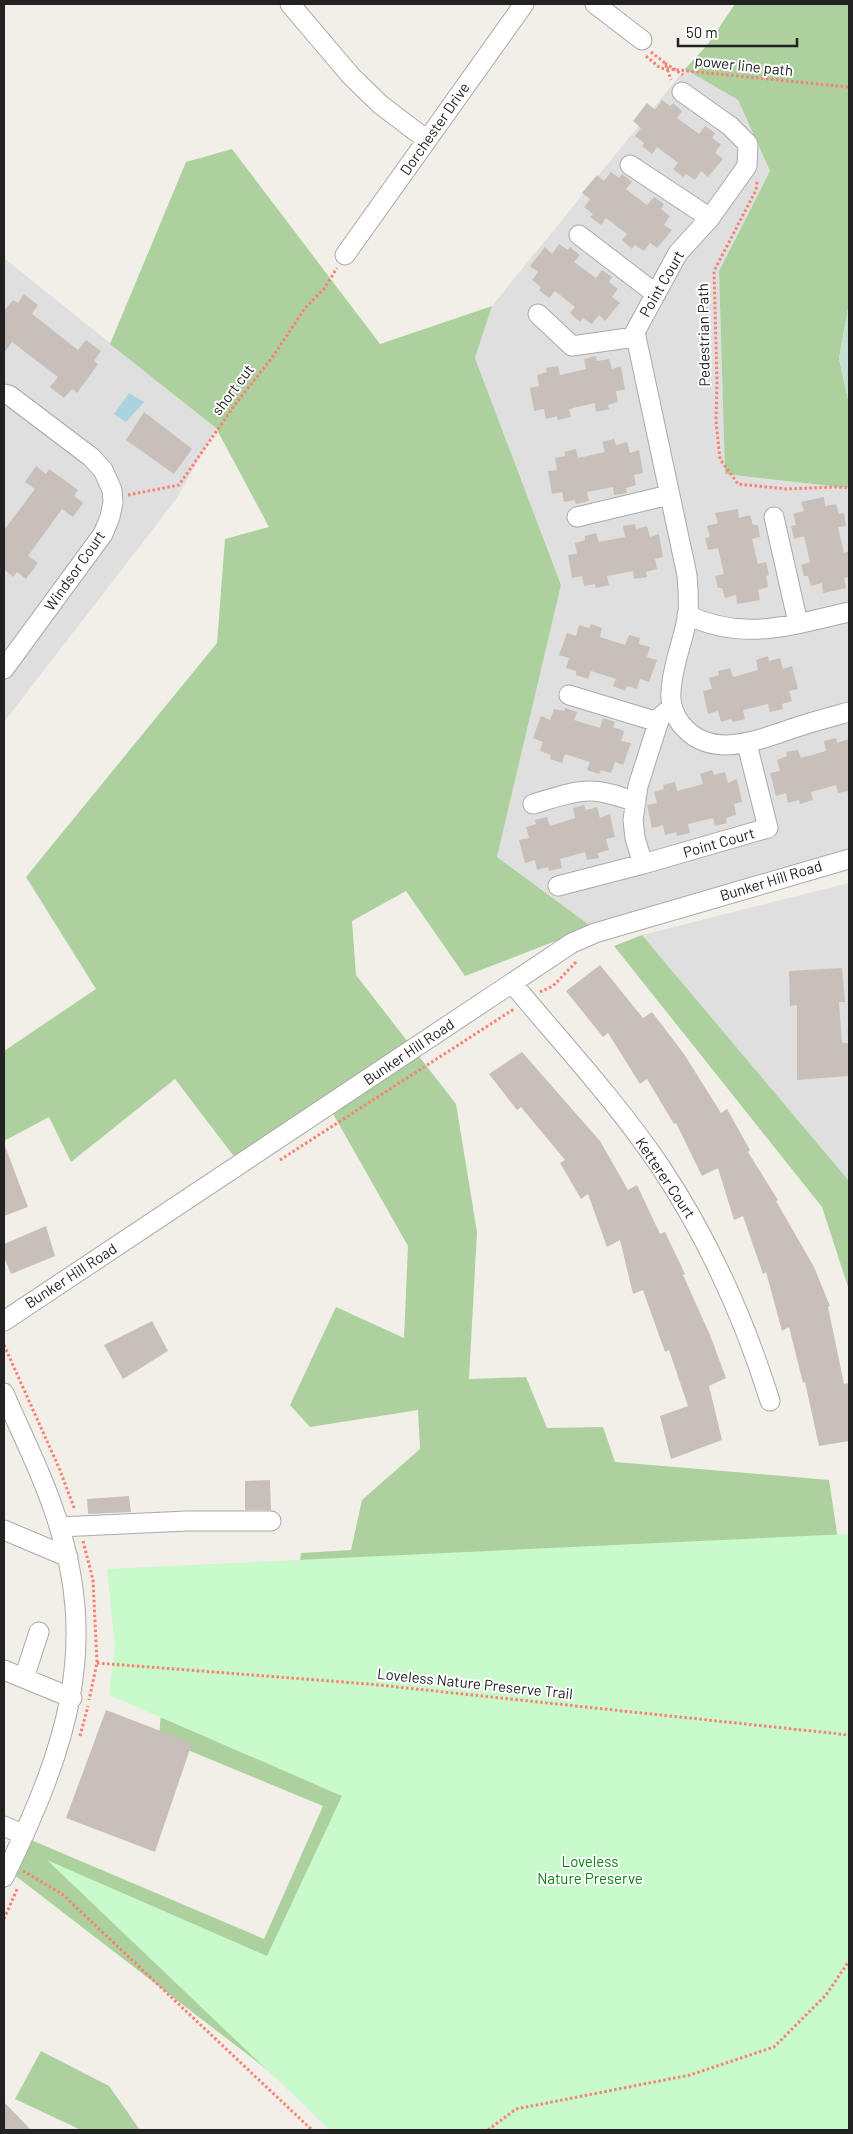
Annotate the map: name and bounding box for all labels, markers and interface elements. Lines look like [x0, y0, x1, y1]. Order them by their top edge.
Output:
scale bar [678, 15, 797, 47]
text: 50 m [686, 23, 718, 41]
street label: power line path [694, 51, 794, 79]
street label: Dorchester Drive [396, 79, 473, 178]
street label: Point Court [635, 247, 687, 320]
street label: Pedestrian Path [693, 283, 713, 387]
street label: short cut [207, 360, 257, 418]
street label: Windsor Court [40, 527, 108, 614]
street label: Point Court [681, 823, 757, 861]
street label: Bunker Hill Road [718, 856, 824, 904]
street label: Bunker Hill Road [360, 1014, 457, 1088]
street label: Ketterer Court [632, 1134, 700, 1221]
street label: Bunker Hill Road [21, 1239, 120, 1311]
street label: Loveless Nature Preserve Trail [376, 1664, 574, 1702]
park label: Loveless Nature Preserve [537, 1852, 643, 1887]

